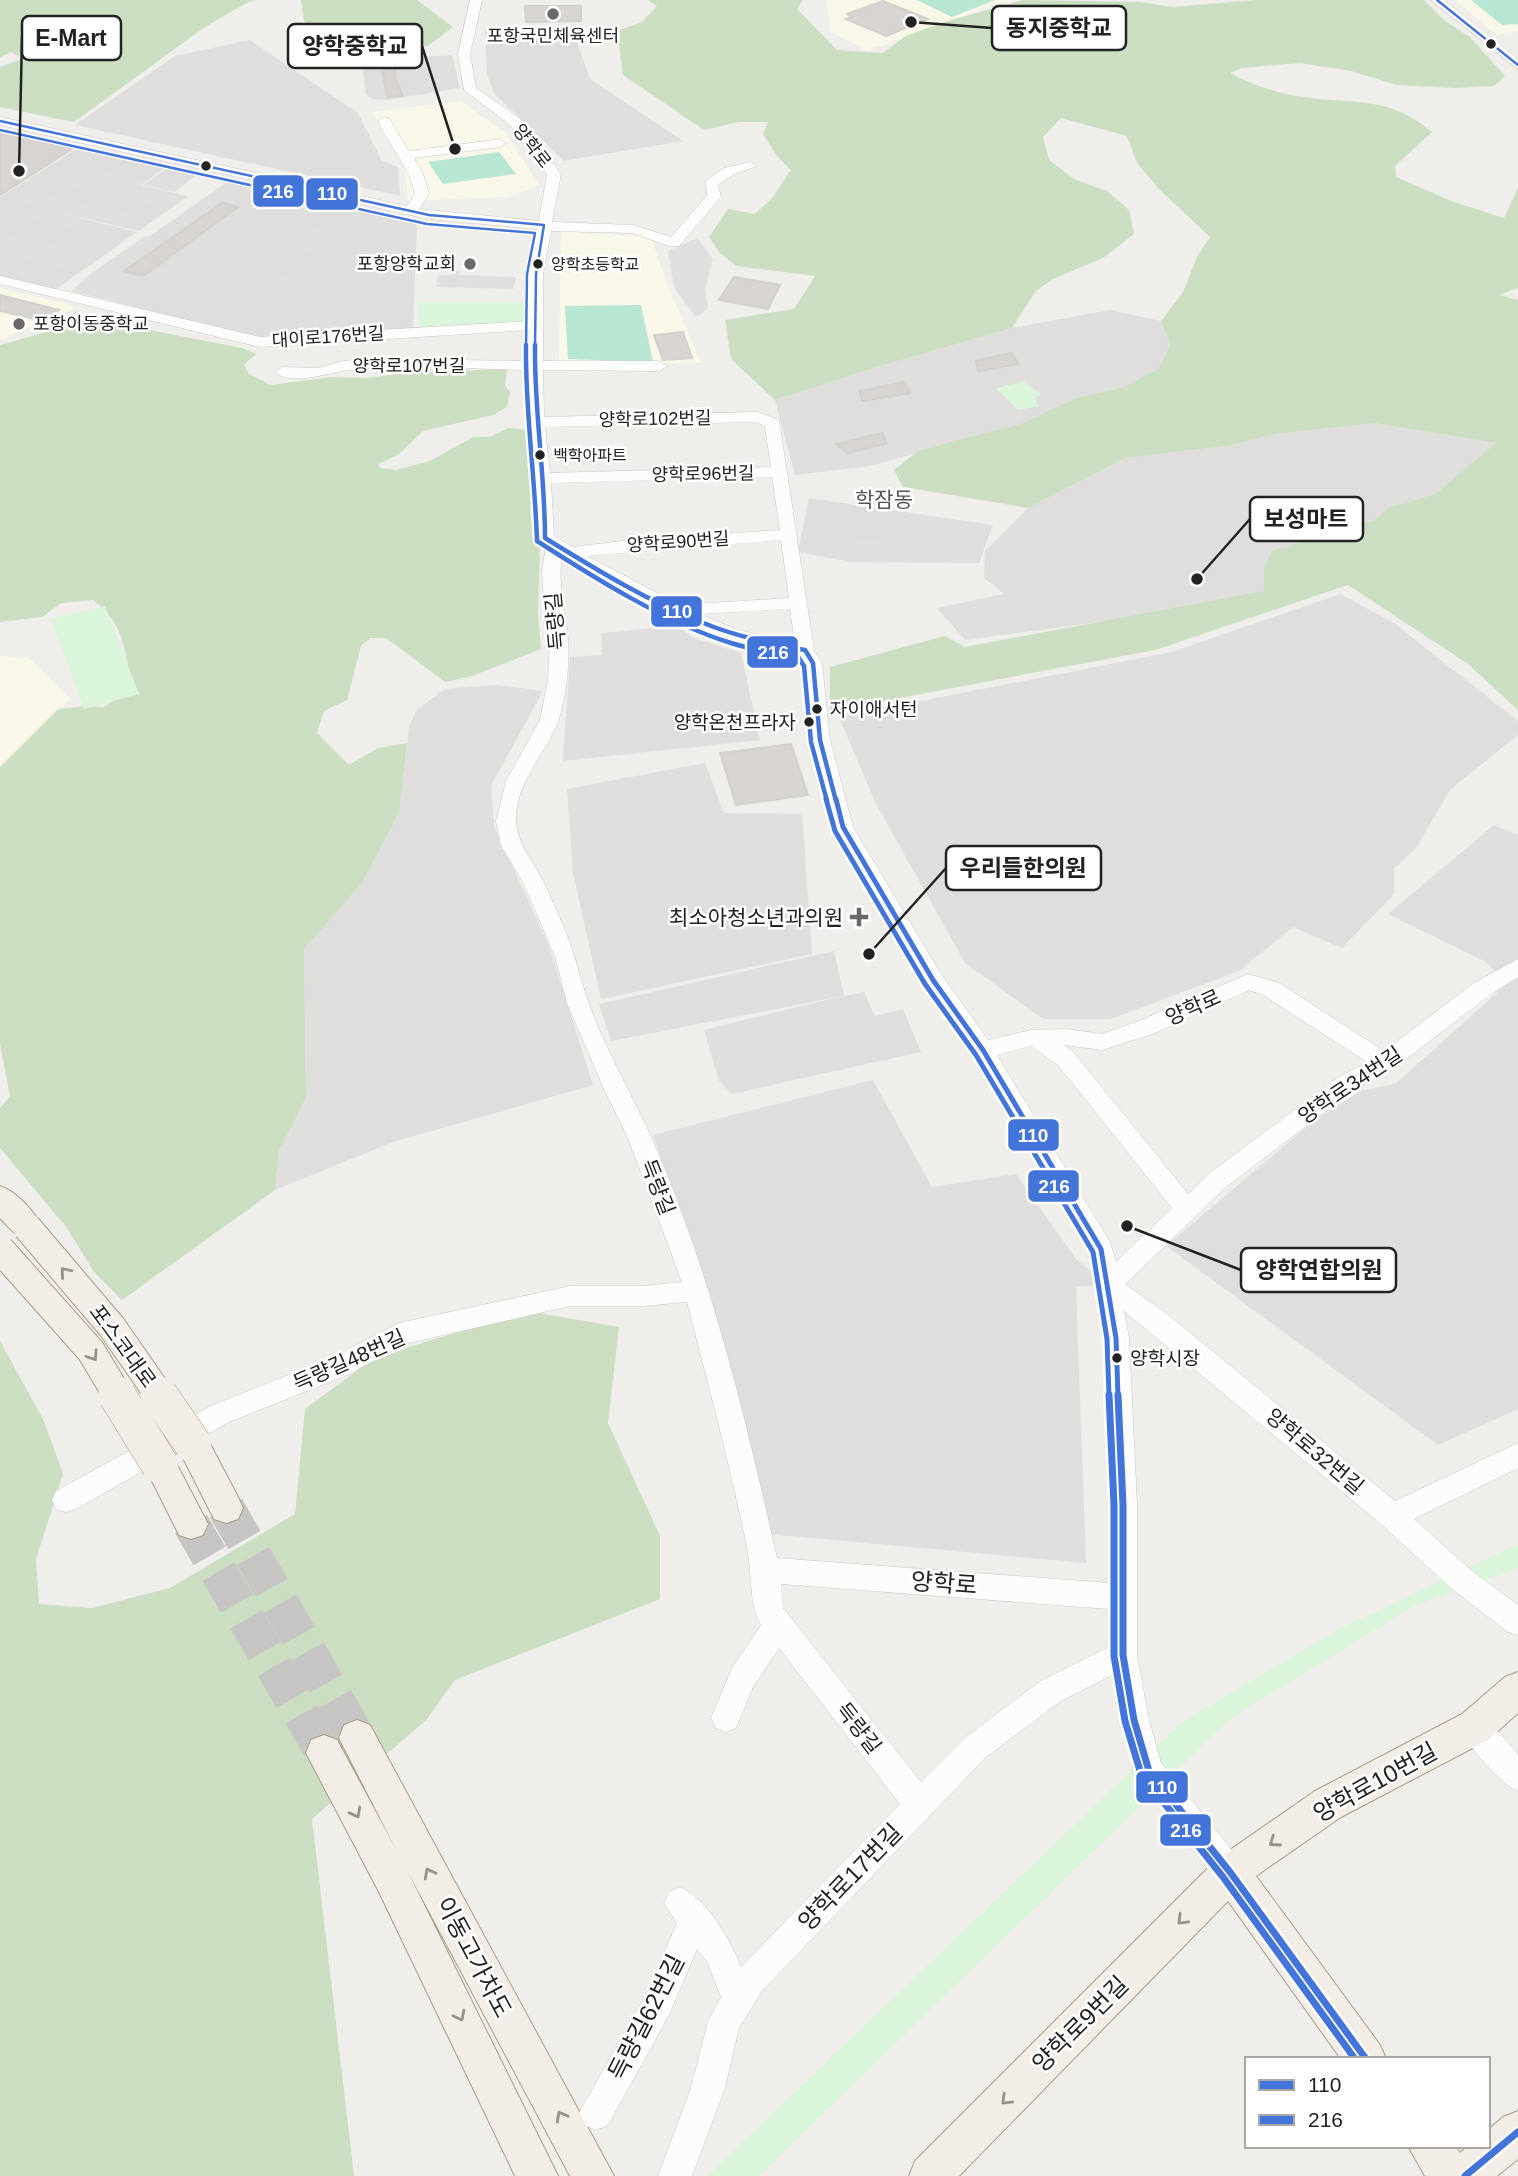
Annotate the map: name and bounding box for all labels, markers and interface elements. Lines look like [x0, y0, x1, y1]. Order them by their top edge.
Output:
marker: 포항국민체육센터 [545, 6, 561, 22]
callout: 동지중학교 [992, 6, 1126, 50]
text: 동지중학교 [1006, 15, 1112, 41]
callout: E-Mart [22, 16, 121, 60]
callout: 양학중학교 [288, 24, 422, 68]
text: E-Mart [35, 25, 107, 51]
place label: 포항국민체육센터 [487, 26, 619, 46]
text: 양학중학교 [302, 33, 408, 59]
unlabelled marker [1484, 37, 1498, 51]
street label: 양학로 [509, 120, 555, 172]
unlabelled marker [199, 159, 213, 173]
line badge: 216 [252, 174, 305, 208]
line badge: 110 [305, 177, 359, 211]
text: 216 [262, 181, 294, 202]
text: 110 [317, 183, 347, 204]
place label: 포항양학교회 [357, 254, 456, 274]
marker: 포항양학교회 [462, 256, 478, 272]
place label: 양학초등학교 [551, 256, 639, 273]
marker: 양학초등학교 [531, 257, 545, 271]
place label: 포항이동중학교 [33, 314, 149, 334]
marker: 포항이동중학교 [11, 316, 27, 332]
street label: 대이로176번길 [271, 323, 385, 351]
street label: 양학로107번길 [353, 356, 465, 376]
street label: 양학로102번길 [598, 408, 712, 430]
place label: 백학아파트 [553, 447, 627, 464]
marker: 백학아파트 [533, 448, 547, 462]
street label: 양학로96번길 [651, 463, 755, 485]
district label: 학잠동 [855, 488, 913, 511]
callout: 보성마트 [1250, 497, 1363, 541]
text: 보성마트 [1264, 506, 1348, 532]
street label: 양학로90번길 [626, 528, 730, 556]
street label: 득량길 [541, 591, 569, 651]
line badge: 110 [650, 595, 703, 628]
text: 110 [662, 601, 692, 622]
line badge: 216 [746, 635, 799, 669]
text: 216 [757, 642, 789, 663]
place label: 자이애서턴 [830, 699, 917, 720]
marker: 자이애서턴 [810, 702, 824, 716]
place label: 양학온천프라자 [674, 712, 796, 733]
marker: 양학온천프라자 [802, 715, 816, 729]
callout: 우리들한의원 [946, 846, 1101, 890]
text: 우리들한의원 [960, 855, 1086, 881]
place label: 최소아청소년과의원 [669, 906, 843, 929]
marker: 최소아청소년과의원 [849, 907, 869, 927]
street label: 양학로 [1162, 985, 1224, 1029]
street label: 양학로34번길 [1294, 1042, 1406, 1128]
line badge: 110 [1007, 1118, 1060, 1152]
text: 110 [1018, 1125, 1048, 1146]
street label: 득량길 [637, 1156, 679, 1218]
line badge: 216 [1027, 1169, 1080, 1203]
text: 216 [1038, 1176, 1070, 1197]
callout: 양학연합의원 [1241, 1248, 1396, 1292]
text: 양학연합의원 [1256, 1257, 1382, 1283]
one-way arrow [61, 1267, 73, 1280]
street label: 포스코대로 [85, 1300, 161, 1392]
street label: 득량길48번길 [290, 1325, 408, 1395]
one-way arrow [85, 1348, 98, 1361]
place label: 양학시장 [1130, 1348, 1200, 1369]
marker: 양학시장 [1110, 1351, 1124, 1365]
street label: 양학로32번길 [1262, 1404, 1368, 1498]
street label: 양학로 [910, 1567, 978, 1599]
street label: 득량길 [832, 1698, 886, 1758]
street label: 양학로10번길 [1308, 1737, 1442, 1827]
line badge: 110 [1135, 1770, 1189, 1804]
text: 110 [1147, 1777, 1177, 1798]
one-way arrow [348, 1806, 362, 1819]
line badge: 216 [1159, 1813, 1212, 1847]
street label: 양학로17번길 [793, 1818, 907, 1936]
text: 216 [1170, 1820, 1202, 1841]
one-way arrow [1269, 1834, 1282, 1846]
one-way arrow [424, 1868, 437, 1880]
street label: 이동고가차도 [431, 1892, 517, 2022]
one-way arrow [1178, 1912, 1191, 1925]
street label: 득량길62번길 [603, 1950, 689, 2084]
street label: 양학로9번길 [1027, 1971, 1133, 2077]
one-way arrow [451, 2009, 465, 2021]
legend [1245, 2057, 1490, 2148]
text: 110 [1308, 2073, 1341, 2096]
one-way arrow [1001, 2092, 1014, 2105]
text: 216 [1308, 2108, 1343, 2131]
one-way arrow [555, 2111, 569, 2123]

